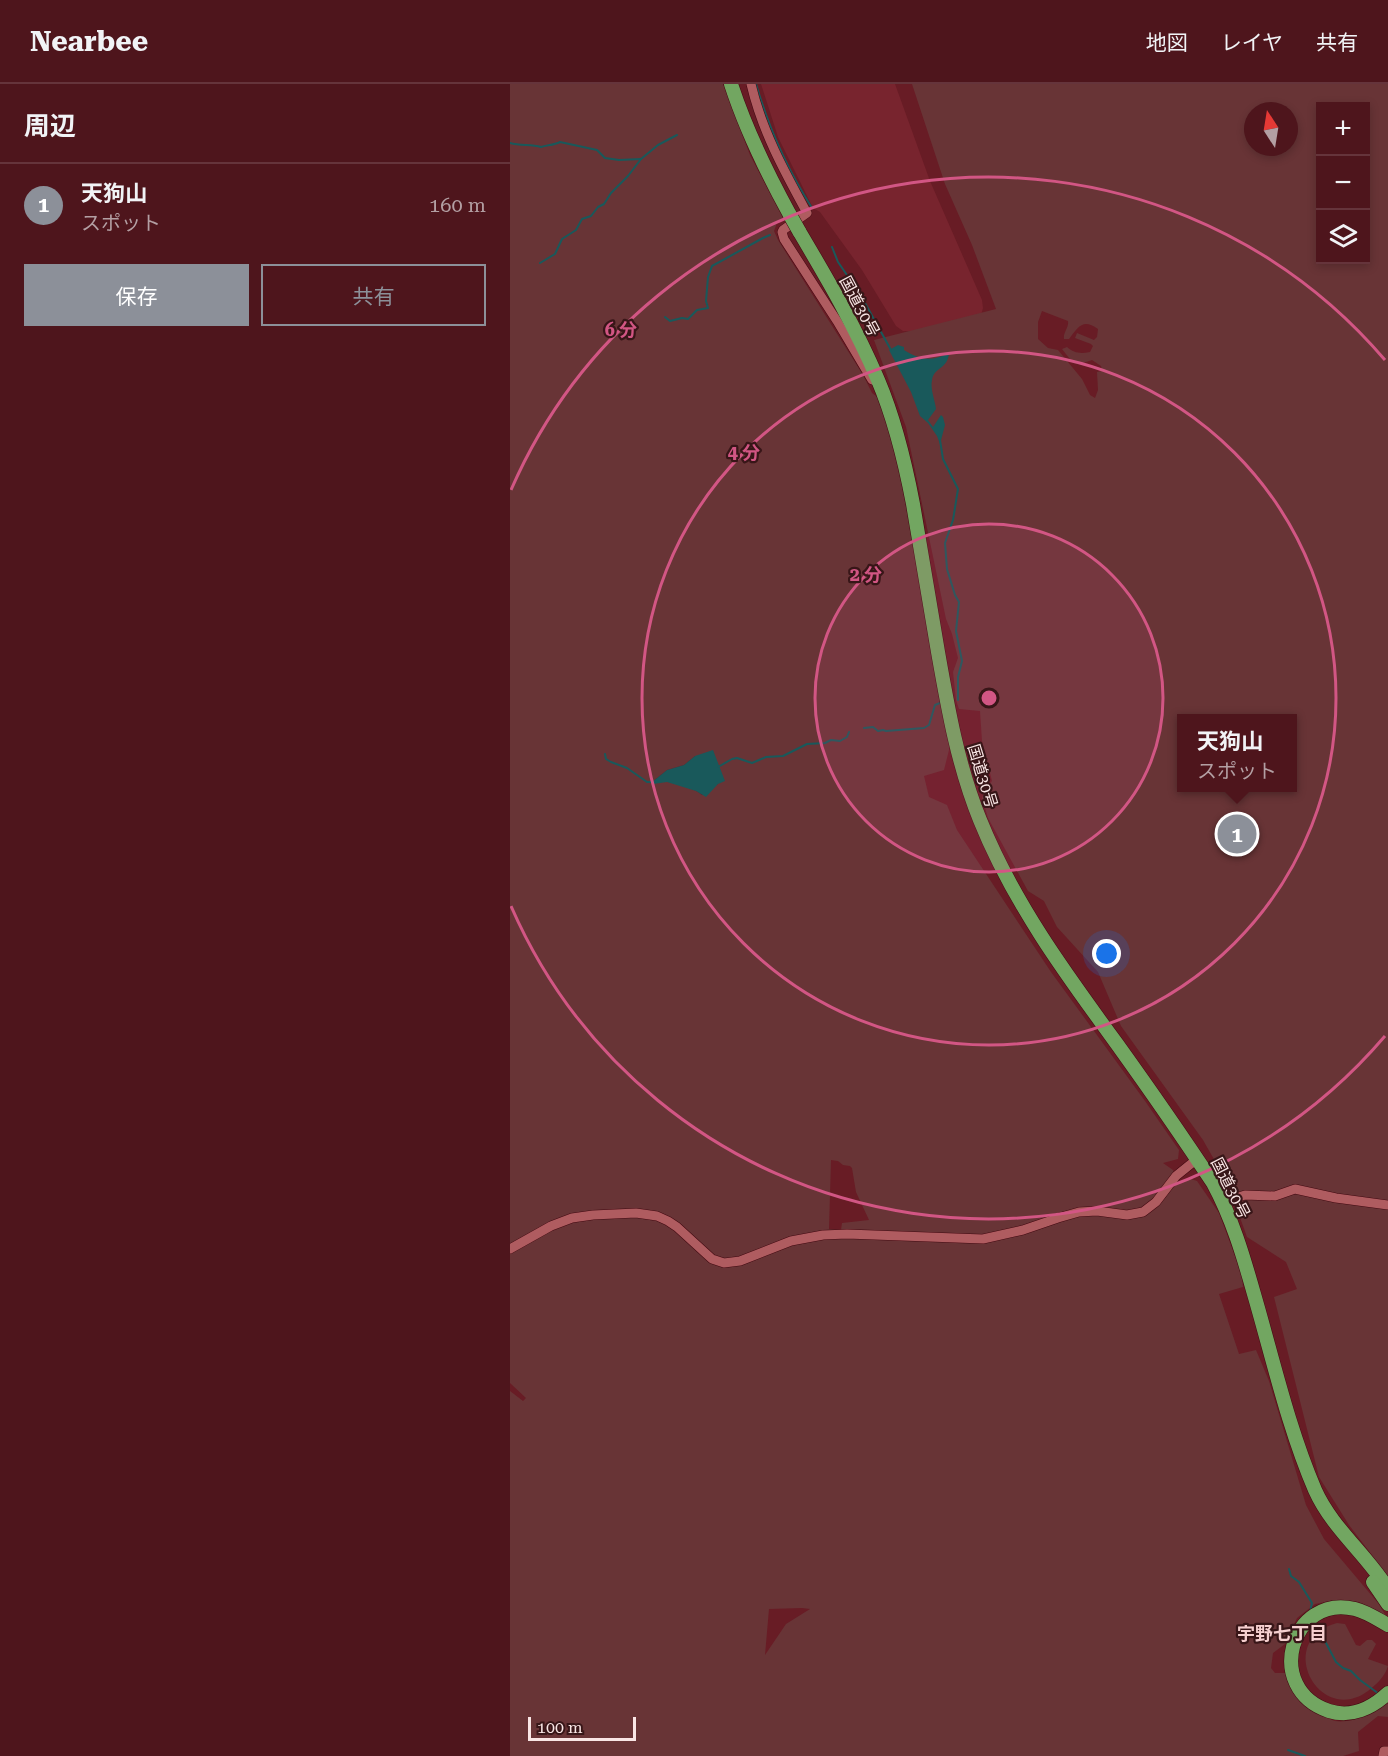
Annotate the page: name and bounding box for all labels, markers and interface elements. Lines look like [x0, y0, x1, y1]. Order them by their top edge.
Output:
text: Nearbee [30, 25, 148, 58]
text: 地図 [1146, 31, 1188, 55]
text: レイヤ [1221, 31, 1283, 55]
text: 共有 [1316, 31, 1358, 55]
north arrow [1244, 102, 1298, 156]
map controls [1316, 102, 1370, 264]
button: + [1316, 102, 1370, 156]
text: 周辺 [24, 111, 76, 141]
button: − [1316, 156, 1370, 210]
text: 天狗山 [81, 181, 147, 206]
text: 1 [38, 193, 49, 217]
text: 160 m [429, 193, 486, 217]
button: layers [1316, 210, 1370, 264]
text: スポット [81, 211, 161, 235]
button: 保存 [24, 264, 249, 326]
button: 共有 [261, 264, 486, 326]
street label: 国道30号 [836, 273, 883, 340]
text: 6 分 [605, 319, 637, 340]
text: 4 分 [728, 442, 760, 463]
text: 2 分 [850, 564, 882, 585]
centre of rings [979, 688, 999, 708]
popup [1177, 714, 1297, 792]
text: 天狗山 [1197, 729, 1263, 754]
street label: 国道30号 [964, 742, 1001, 810]
text: スポット [1197, 759, 1277, 783]
pin: 1 [1218, 812, 1256, 856]
your location [1092, 939, 1121, 968]
street label: 国道30号 [1207, 1155, 1254, 1222]
district label: 宇野七丁目 [1237, 1623, 1327, 1644]
scale bar [528, 1714, 636, 1742]
text: 100 m [537, 1718, 583, 1737]

